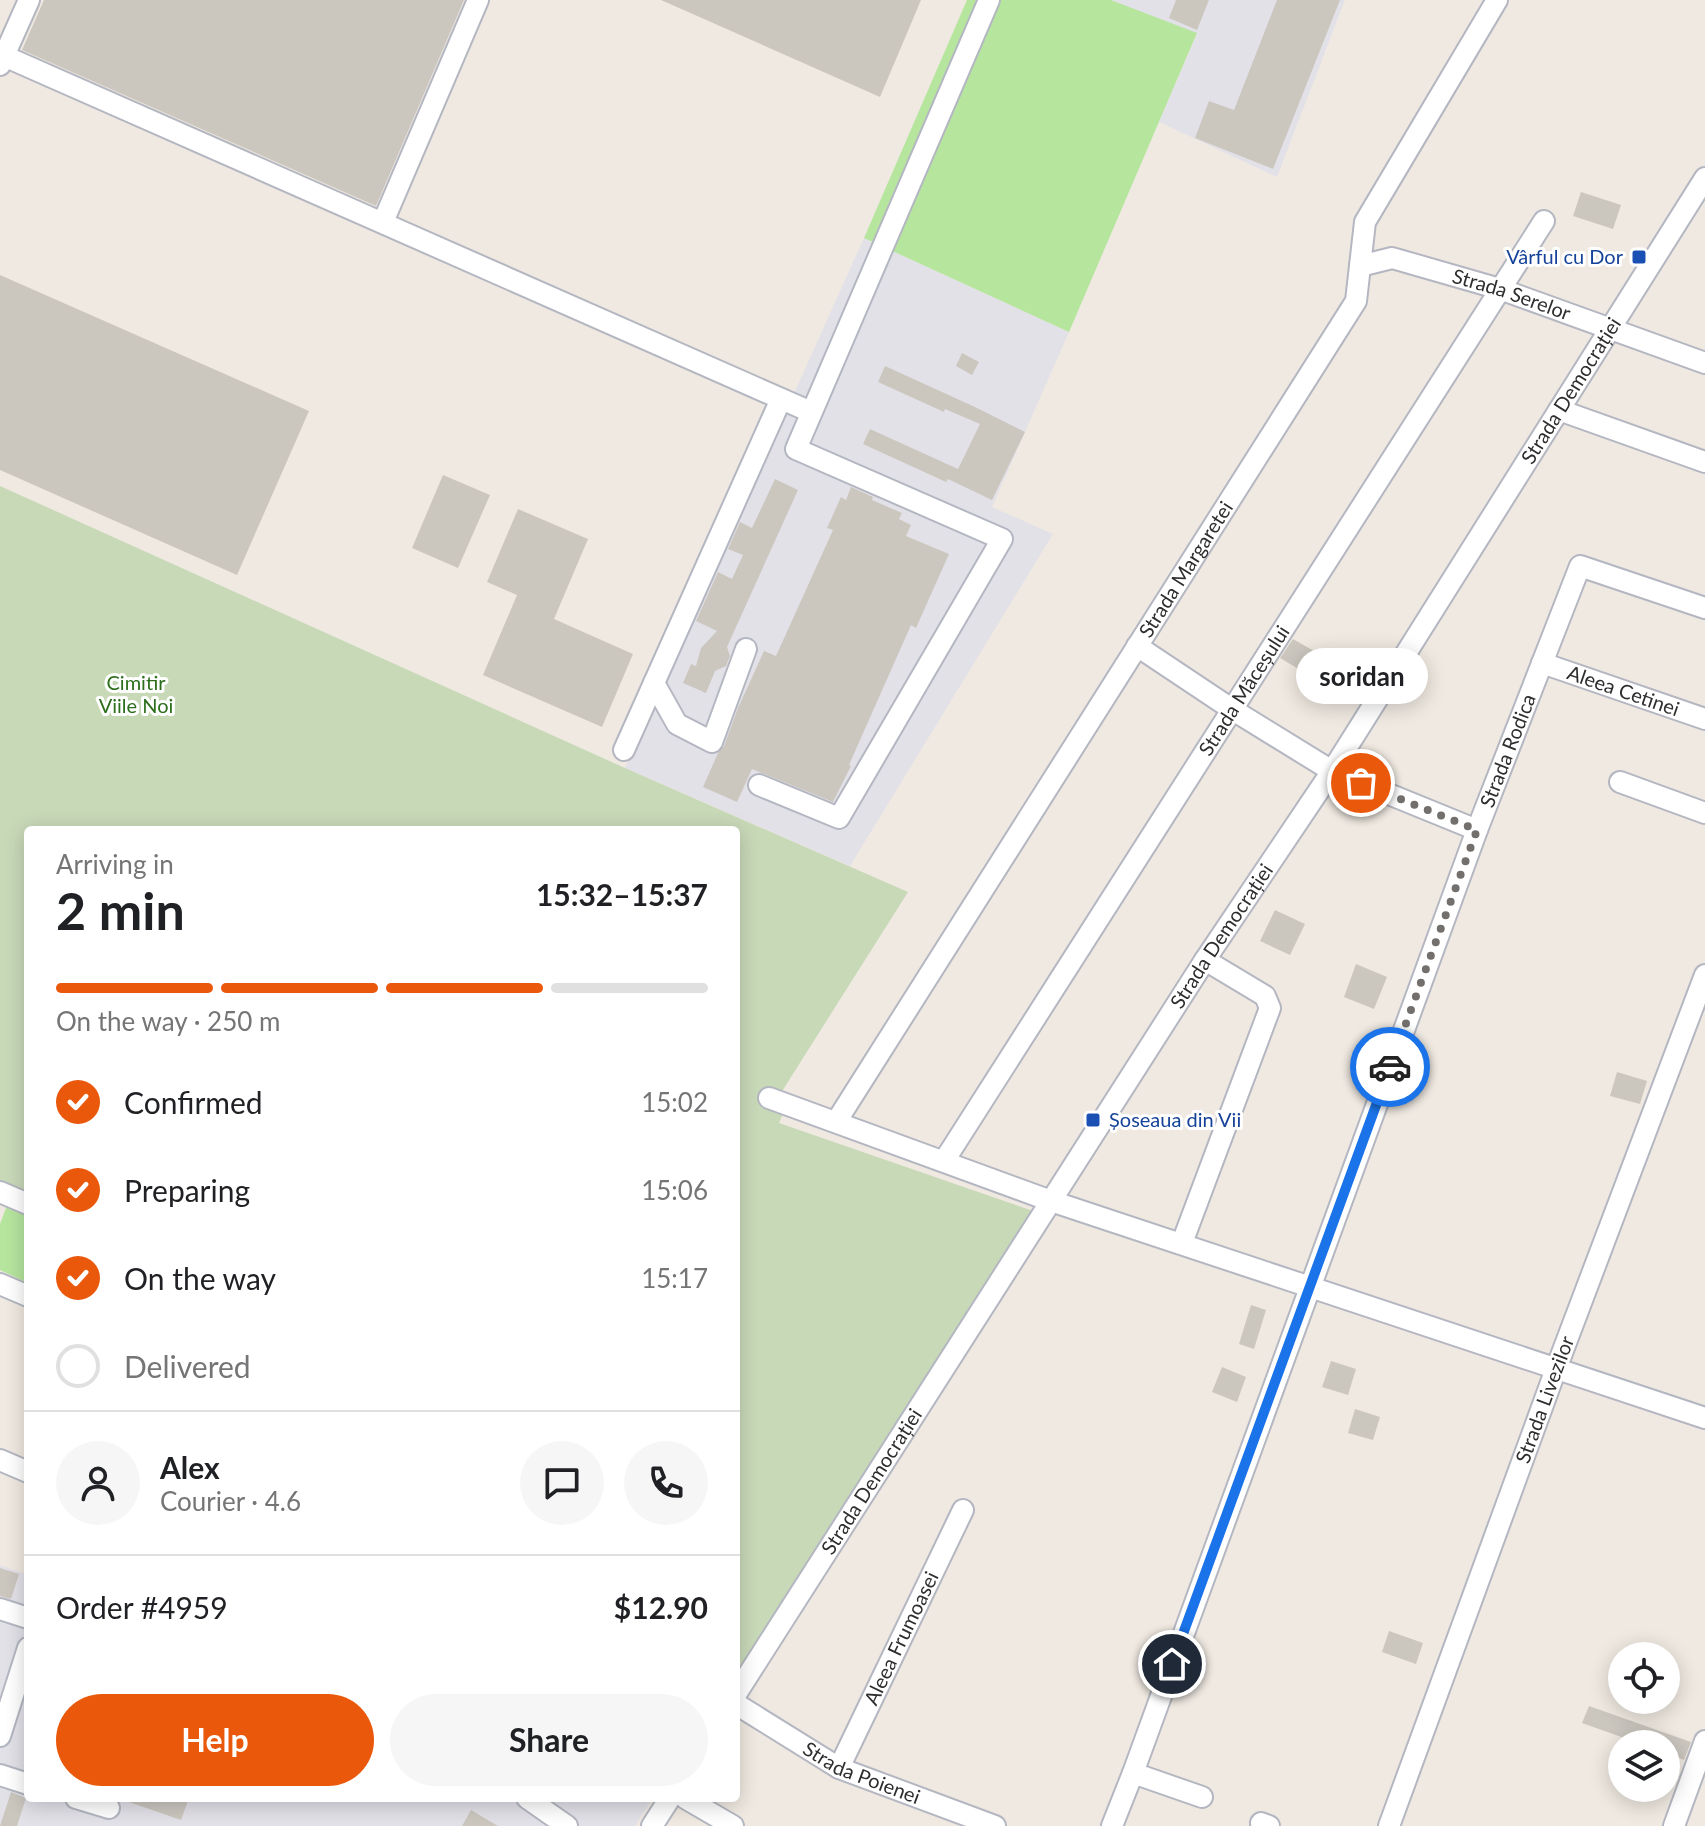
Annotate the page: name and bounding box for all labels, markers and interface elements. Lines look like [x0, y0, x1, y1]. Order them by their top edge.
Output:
place label: Vârful cu Dor [1506, 244, 1624, 268]
marker: Vârful cu Dor [1630, 248, 1648, 266]
street label: Strada Serelor [1450, 263, 1575, 325]
street label: Strada Democrației [1515, 313, 1625, 468]
street label: Strada Margaretei [1133, 496, 1237, 641]
street label: Strada Măceșului [1193, 621, 1294, 760]
callout: soridan [1295, 647, 1427, 703]
text: soridan [1319, 660, 1405, 692]
street label: Aleea Cetinei [1564, 660, 1683, 720]
park label: Cimitir Viile Noi [99, 670, 173, 717]
street label: Strada Rodica [1474, 690, 1540, 810]
pin [1327, 749, 1395, 817]
icon: bag [1339, 761, 1383, 805]
text: Arriving in [56, 848, 174, 880]
street label: Strada Democrației [1164, 859, 1277, 1012]
text: 15:32–15:37 [536, 876, 708, 912]
text: 2 min [56, 879, 185, 941]
text: On the way · 250 m [56, 1005, 280, 1037]
courier [1350, 1027, 1430, 1107]
icon: car [1368, 1045, 1412, 1089]
icon: check [56, 1080, 100, 1124]
text: Confirmed [124, 1084, 263, 1120]
text: 15:02 [641, 1086, 708, 1118]
place label: Șoseaua din Vii [1109, 1107, 1241, 1131]
marker: Șoseaua din Vii [1084, 1111, 1102, 1129]
icon: check [56, 1168, 100, 1212]
text: Preparing [124, 1172, 250, 1208]
text: 15:06 [641, 1174, 708, 1206]
icon: check [56, 1256, 100, 1300]
text: On the way [124, 1260, 276, 1296]
text: 15:17 [641, 1262, 708, 1294]
street label: Strada Livezilor [1510, 1332, 1579, 1466]
text: Delivered [124, 1348, 251, 1384]
street label: Strada Democrației [815, 1404, 926, 1558]
button: person [56, 1441, 140, 1525]
button: chat [520, 1441, 604, 1525]
button: phone [624, 1441, 708, 1525]
text: Alex [160, 1449, 220, 1485]
text: Courier · 4.6 [160, 1485, 301, 1517]
street label: Aleea Frumoasei [858, 1567, 943, 1708]
text: Order #4959 [56, 1589, 228, 1625]
text: $12.90 [614, 1589, 708, 1625]
pin [1138, 1630, 1206, 1698]
icon: home [1150, 1642, 1194, 1686]
map controls [1608, 1642, 1680, 1802]
button: locate [1608, 1642, 1680, 1714]
button: Help [56, 1694, 374, 1786]
button: Share [390, 1694, 708, 1786]
button: layers [1608, 1730, 1680, 1802]
street label: Strada Poienei [799, 1736, 924, 1808]

